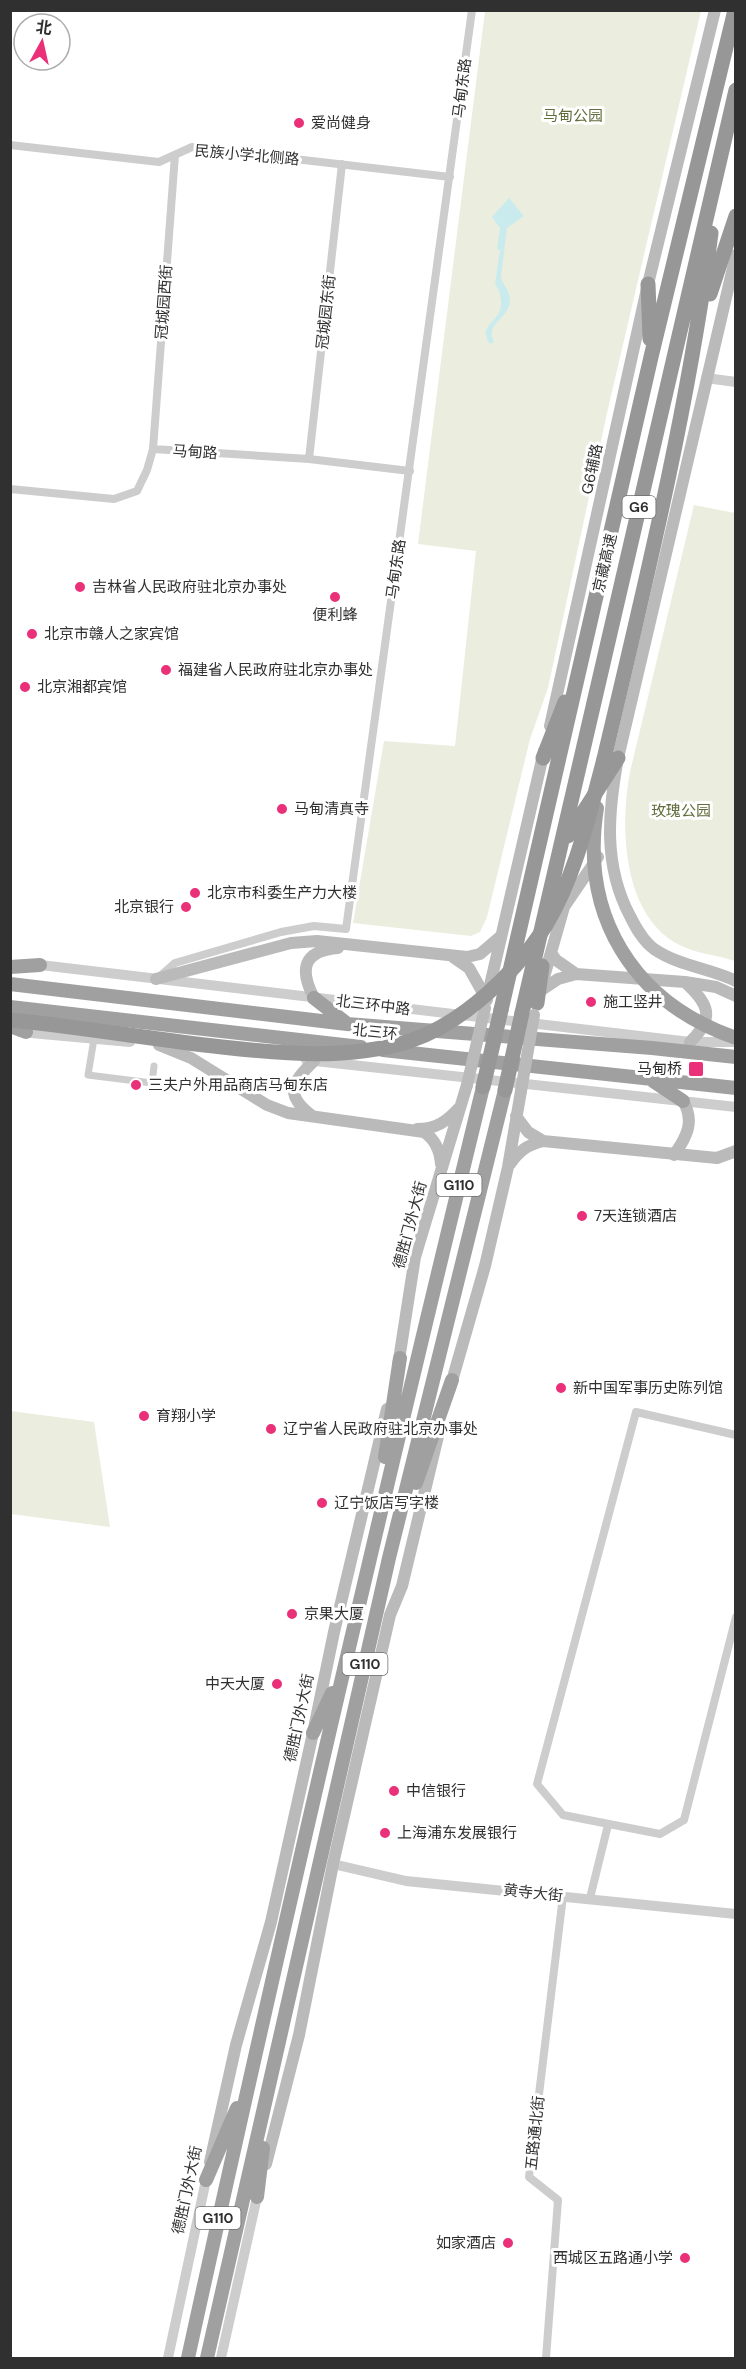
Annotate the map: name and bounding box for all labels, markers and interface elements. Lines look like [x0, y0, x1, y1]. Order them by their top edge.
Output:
north arrow [12, 12, 72, 72]
text: 北 [35, 16, 53, 39]
street label: 马甸东路 [448, 57, 476, 119]
park label: 马甸公园 [543, 106, 603, 126]
place label: 爱尚健身 [311, 113, 371, 133]
marker: 爱尚健身 [292, 116, 306, 130]
street label: 民族小学北侧路 [194, 140, 300, 170]
street label: 冠城园西街 [151, 264, 177, 340]
street label: 冠城园东街 [312, 274, 340, 350]
street label: 马甸路 [172, 441, 218, 463]
street label: G6辅路 [577, 442, 607, 496]
road number: G6 [622, 496, 656, 518]
street label: 京藏高速 [589, 532, 621, 594]
street label: 马甸东路 [382, 538, 410, 600]
place label: 吉林省人民政府驻北京办事处 [92, 577, 287, 597]
marker: 吉林省人民政府驻北京办事处 [73, 580, 87, 594]
marker: 便利蜂 [328, 590, 342, 604]
place label: 便利蜂 [312, 605, 358, 625]
place label: 北京市赣人之家宾馆 [44, 624, 179, 644]
marker: 北京市赣人之家宾馆 [25, 627, 39, 641]
place label: 福建省人民政府驻北京办事处 [178, 660, 373, 680]
marker: 福建省人民政府驻北京办事处 [159, 663, 173, 677]
place label: 北京湘都宾馆 [37, 677, 127, 697]
marker: 北京湘都宾馆 [18, 680, 32, 694]
place label: 马甸清真寺 [294, 799, 369, 819]
park label: 玫瑰公园 [651, 801, 711, 821]
marker: 马甸清真寺 [275, 802, 289, 816]
place label: 北京市科委生产力大楼 [207, 883, 357, 903]
marker: 北京市科委生产力大楼 [188, 886, 202, 900]
place label: 北京银行 [114, 897, 174, 917]
marker: 北京银行 [179, 900, 193, 914]
street label: 北三环中路 [335, 991, 411, 1019]
place label: 施工竖井 [603, 992, 663, 1012]
marker: 施工竖井 [584, 995, 598, 1009]
street label: 北三环 [352, 1020, 398, 1044]
place label: 马甸桥 [637, 1059, 682, 1079]
marker: 马甸桥 [687, 1060, 705, 1078]
place label: 三夫户外用品商店马甸东店 [148, 1075, 328, 1095]
marker: 三夫户外用品商店马甸东店 [129, 1078, 143, 1092]
road number: G110 [436, 1174, 482, 1196]
street label: 德胜门外大街 [389, 1179, 431, 1271]
place label: 7天连锁酒店 [594, 1206, 677, 1226]
marker: 7天连锁酒店 [575, 1209, 589, 1223]
place label: 新中国军事历史陈列馆 [573, 1378, 723, 1398]
marker: 新中国军事历史陈列馆 [554, 1381, 568, 1395]
place label: 育翔小学 [156, 1406, 216, 1426]
marker: 育翔小学 [137, 1409, 151, 1423]
place label: 辽宁省人民政府驻北京办事处 [283, 1419, 478, 1439]
marker: 辽宁省人民政府驻北京办事处 [264, 1422, 278, 1436]
place label: 辽宁饭店写字楼 [334, 1493, 439, 1513]
marker: 辽宁饭店写字楼 [315, 1496, 329, 1510]
place label: 京果大厦 [304, 1604, 364, 1624]
marker: 京果大厦 [285, 1607, 299, 1621]
road number: G110 [342, 1653, 388, 1675]
street label: 德胜门外大街 [280, 1672, 318, 1764]
place label: 中天大厦 [205, 1674, 265, 1694]
marker: 中天大厦 [270, 1677, 284, 1691]
place label: 中信银行 [406, 1781, 466, 1801]
marker: 中信银行 [387, 1784, 401, 1798]
place label: 上海浦东发展银行 [397, 1823, 517, 1843]
marker: 上海浦东发展银行 [378, 1826, 392, 1840]
street label: 黄寺大街 [502, 1880, 564, 1906]
street label: 五路通北街 [521, 2095, 549, 2171]
street label: 德胜门外大街 [168, 2144, 206, 2236]
road number: G110 [196, 2207, 240, 2229]
place label: 如家酒店 [436, 2233, 496, 2253]
marker: 如家酒店 [501, 2236, 515, 2250]
place label: 西城区五路通小学 [553, 2248, 673, 2268]
marker: 西城区五路通小学 [678, 2251, 692, 2265]

